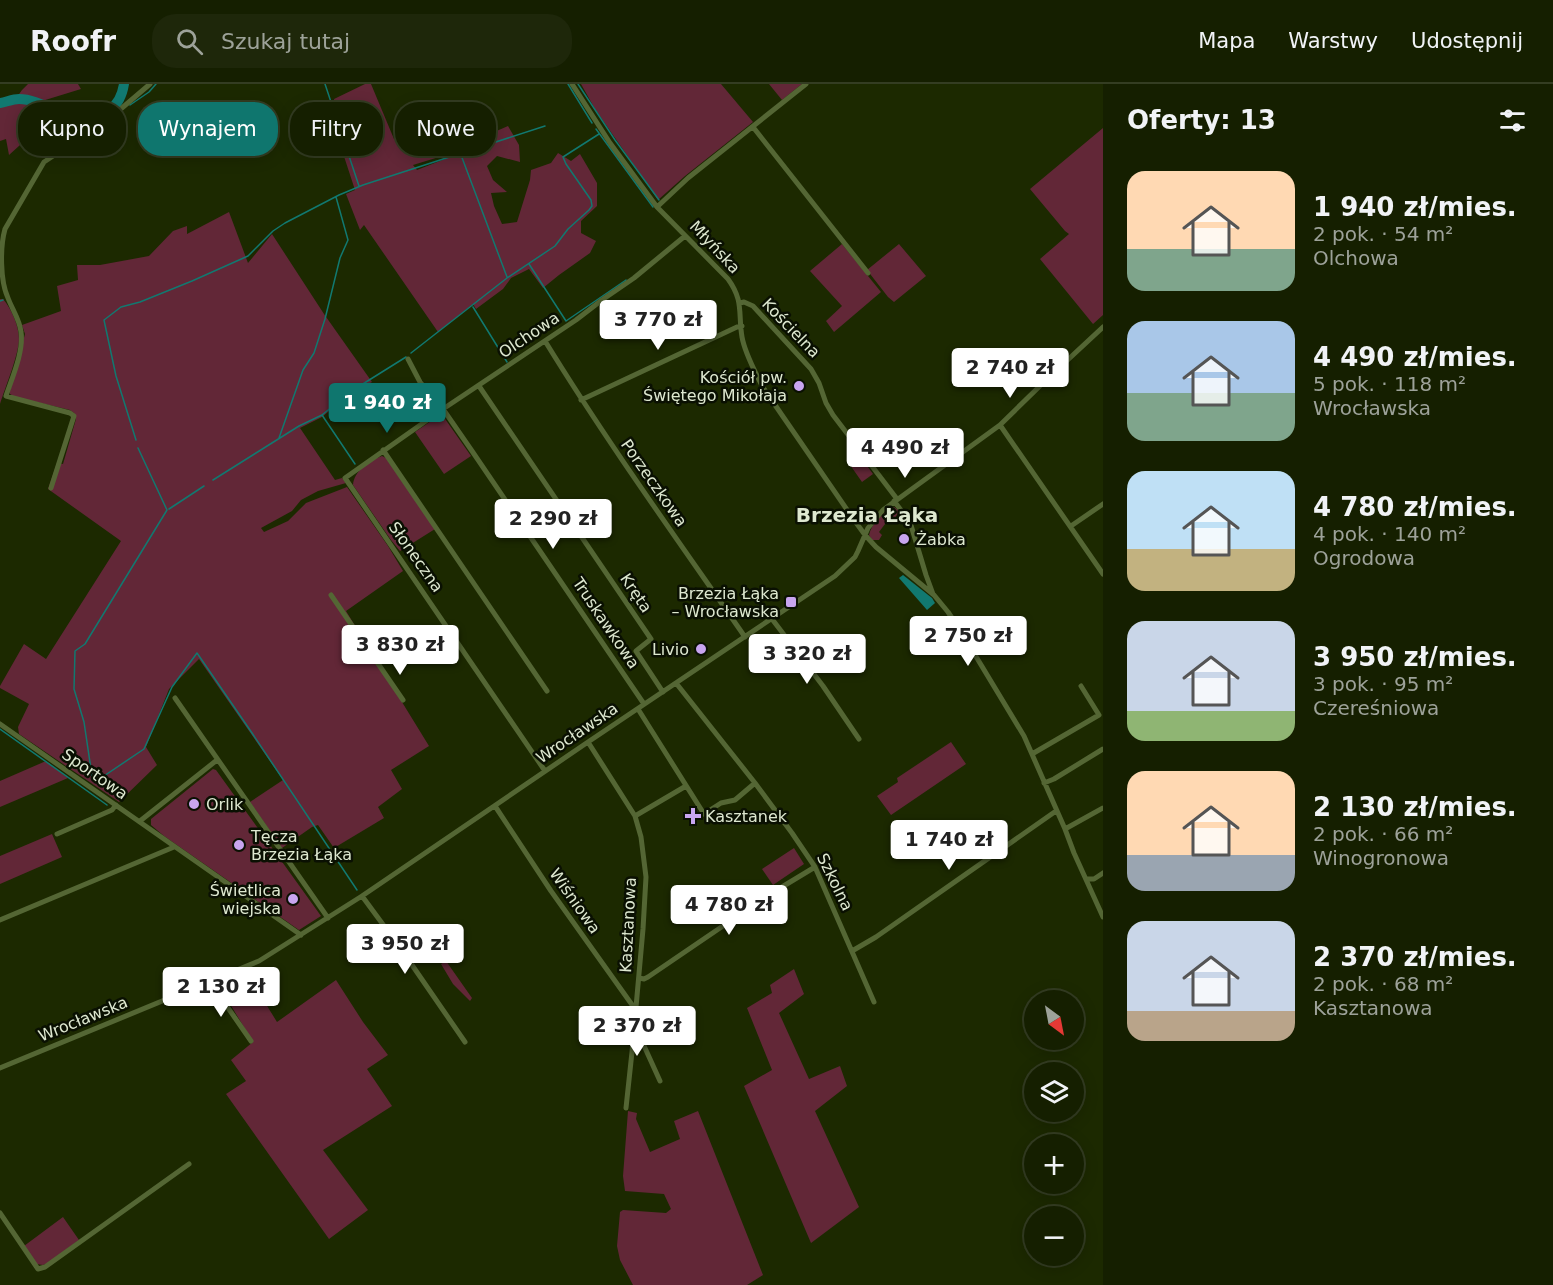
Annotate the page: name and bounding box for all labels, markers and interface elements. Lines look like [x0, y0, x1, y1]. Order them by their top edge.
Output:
search box [152, 14, 572, 68]
text: Roofr [30, 25, 116, 58]
icon: search [173, 25, 206, 58]
text: Szukaj tutaj [221, 29, 350, 54]
text: Mapa [1198, 29, 1255, 53]
text: Warstwy [1288, 29, 1378, 53]
text: Udostępnij [1411, 29, 1523, 53]
chip: Kupno [18, 102, 126, 156]
chip: Wynajem [138, 102, 278, 156]
chip: Filtry [290, 102, 383, 156]
chip: Nowe [395, 102, 496, 156]
icon: filters [1496, 104, 1529, 137]
text: Oferty: 13 [1127, 105, 1276, 135]
text: 1 940 zł/mies. [1313, 192, 1517, 222]
icon: home [1175, 195, 1247, 267]
street label: Młyńska [686, 217, 744, 277]
text: 2 pok. · 54 m² [1313, 222, 1453, 246]
text: Olchowa [1313, 246, 1399, 270]
street label: Kościelna [758, 294, 824, 362]
pin: 3 770 zł [596, 300, 720, 351]
text: 3 770 zł [614, 307, 702, 331]
street label: Olchowa [495, 308, 563, 362]
text: 4 490 zł/mies. [1313, 342, 1517, 372]
icon: home [1175, 345, 1247, 417]
pin: 2 740 zł [948, 348, 1072, 399]
text: 2 740 zł [966, 355, 1054, 379]
place label: Kościół pw. Świętego Mikołaja [643, 368, 787, 405]
text: 5 pok. · 118 m² [1313, 372, 1466, 396]
marker: Kościół pw. Świętego Mikołaja [792, 379, 806, 393]
pin: 1 940 zł [325, 383, 449, 434]
text: 1 940 zł [343, 390, 431, 414]
text: Wrocławska [1313, 396, 1431, 420]
pin: 4 490 zł [843, 428, 967, 479]
text: 4 490 zł [861, 435, 949, 459]
street label: Porzeczkowa [617, 436, 691, 530]
text: 4 780 zł/mies. [1313, 492, 1517, 522]
icon: home [1175, 495, 1247, 567]
pin: 2 290 zł [491, 499, 615, 550]
district label: Brzezia Łąka [796, 503, 938, 527]
text: 2 290 zł [509, 506, 597, 530]
street label: Słoneczna [385, 518, 447, 596]
text: 4 pok. · 140 m² [1313, 522, 1466, 546]
place label: Żabka [916, 530, 966, 549]
marker: Żabka [897, 532, 911, 546]
text: Ogrodowa [1313, 546, 1415, 570]
street label: Kręta [616, 570, 656, 616]
street label: Truskawkowa [568, 573, 643, 672]
place label: Brzezia Łąka – Wrocławska [671, 584, 779, 621]
marker: Brzezia Łąka – Wrocławska [784, 595, 798, 609]
pin: 2 750 zł [906, 616, 1030, 667]
text: 2 750 zł [924, 623, 1012, 647]
pin: 3 830 zł [338, 625, 462, 676]
text: 3 830 zł [356, 632, 444, 656]
pin: 3 320 zł [745, 634, 869, 685]
place label: Livio [652, 640, 689, 659]
text: 3 320 zł [763, 641, 851, 665]
marker: Livio [694, 642, 708, 656]
text: 3 950 zł/mies. [1313, 642, 1517, 672]
icon: home [1175, 645, 1247, 717]
text: 3 pok. · 95 m² [1313, 672, 1453, 696]
text: Czereśniowa [1313, 696, 1439, 720]
street label: Wrocławska [533, 699, 621, 767]
street label: Sportowa [59, 745, 131, 803]
text: 2 130 zł/mies. [1313, 792, 1517, 822]
place label: Orlik [206, 795, 244, 814]
icon: home [1175, 795, 1247, 867]
marker: Orlik [187, 797, 201, 811]
place label: Kasztanek [705, 807, 788, 826]
marker: Kasztanek [686, 809, 700, 823]
pin: 1 740 zł [887, 820, 1011, 871]
text: 2 pok. · 66 m² [1313, 822, 1453, 846]
place label: Tęcza Brzezia Łąka [250, 827, 352, 864]
text: 1 740 zł [905, 827, 993, 851]
marker: Tęcza Brzezia Łąka [232, 838, 246, 852]
text: Winogronowa [1313, 846, 1449, 870]
street label: Szkolna [813, 850, 857, 914]
street label: Wiśniowa [546, 865, 604, 937]
street label: Kasztanowa [616, 877, 640, 973]
place label: Świetlica wiejska [210, 881, 281, 918]
pin: 4 780 zł [667, 885, 791, 936]
marker: Świetlica wiejska [286, 892, 300, 906]
text: 4 780 zł [685, 892, 773, 916]
pin: 3 950 zł [343, 924, 467, 975]
text: 3 950 zł [361, 931, 449, 955]
text: 2 370 zł/mies. [1313, 942, 1517, 972]
icon: home [1175, 945, 1247, 1017]
pin: 2 130 zł [159, 967, 283, 1018]
text: 2 pok. · 68 m² [1313, 972, 1453, 996]
text: 2 130 zł [177, 974, 265, 998]
north arrow [1024, 990, 1084, 1050]
map controls [1024, 990, 1084, 1266]
street label: Wrocławska [36, 992, 130, 1046]
text: Kasztanowa [1313, 996, 1433, 1020]
pin: 2 370 zł [575, 1006, 699, 1057]
text: 2 370 zł [593, 1013, 681, 1037]
button: layers [1024, 1062, 1084, 1122]
button: + [1024, 1134, 1084, 1194]
button: − [1024, 1206, 1084, 1266]

